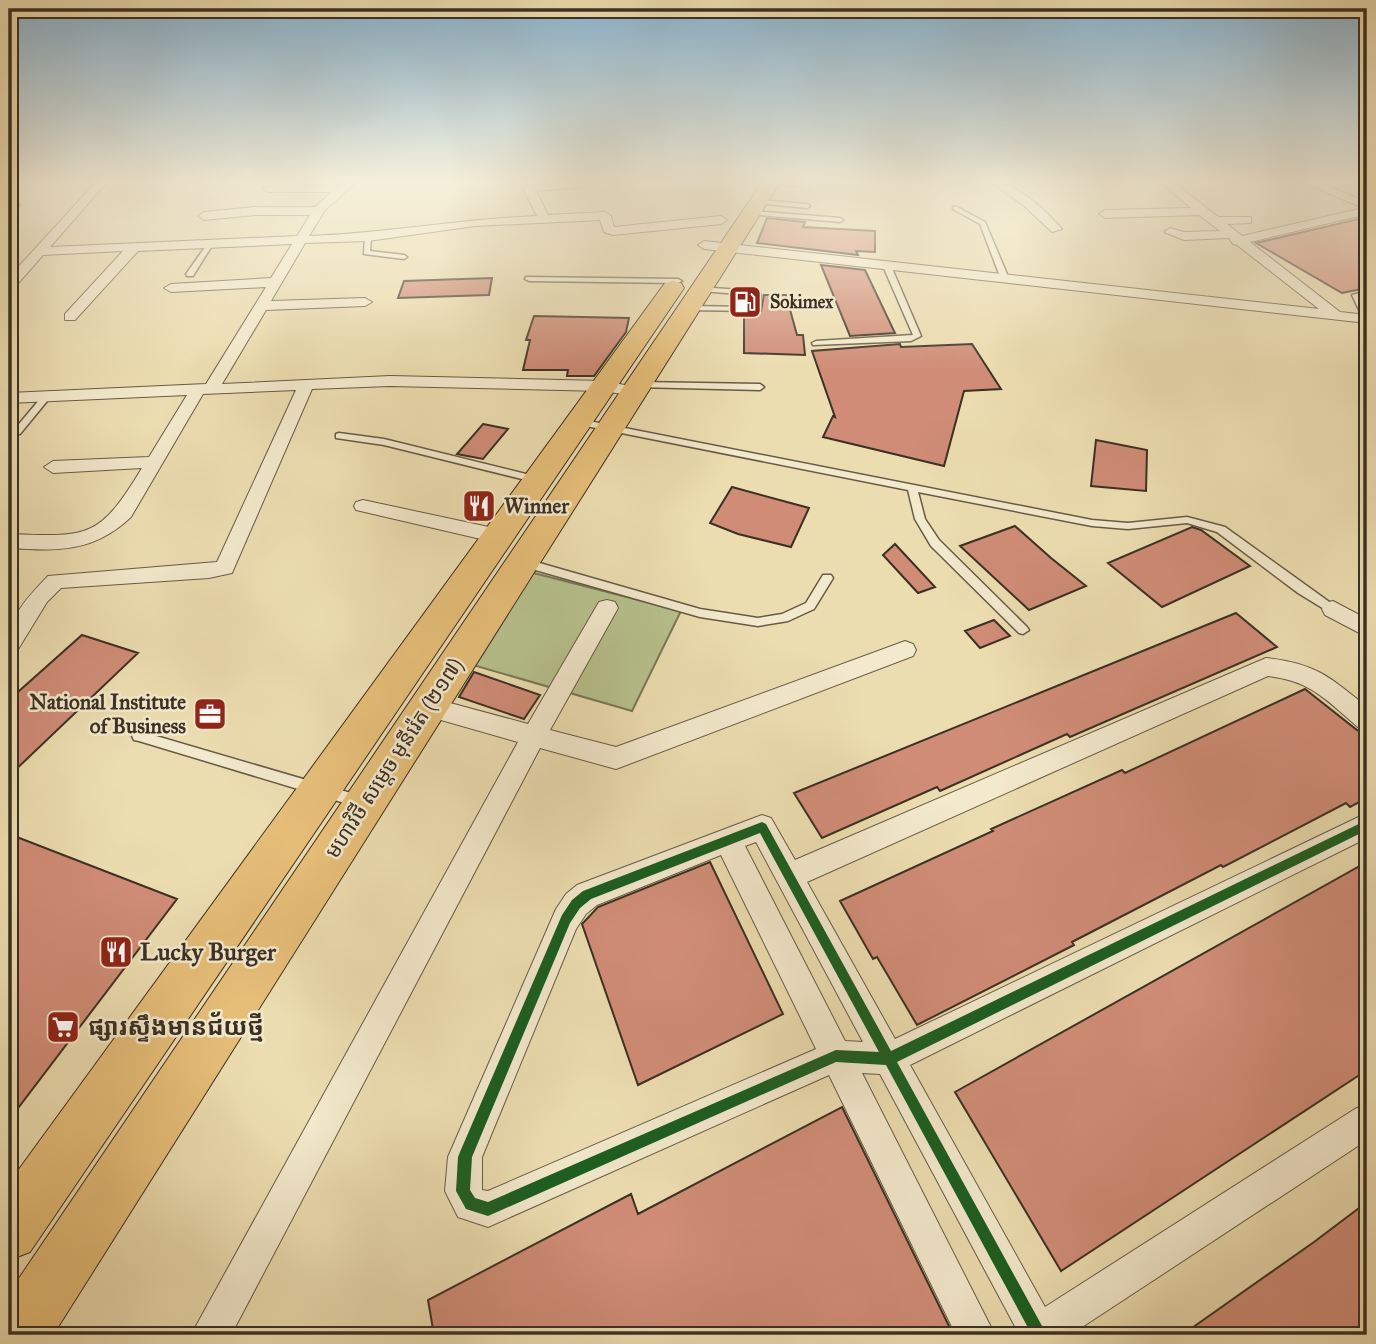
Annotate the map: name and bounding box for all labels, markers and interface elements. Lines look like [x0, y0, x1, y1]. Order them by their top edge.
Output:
fuel station icon: Sokimex [726, 283, 764, 321]
place label: Sokimex [770, 291, 834, 313]
restaurant icon: Winner [460, 487, 498, 525]
place label: Winner [504, 493, 570, 519]
street label: មហាវិថី សម្តេច មុនីរ៉េត (២១៧) [319, 653, 469, 863]
place label: National Institute of Business [30, 689, 186, 739]
office icon: National Institute of Business [191, 695, 229, 733]
restaurant icon: Lucky Burger [97, 933, 135, 971]
place label: Lucky Burger [140, 937, 277, 967]
supermarket icon: ផ្សារស្ទឹងមានជ័យថ្មី [44, 1008, 82, 1046]
place label: ផ្សារស្ទឹងមានជ័យថ្មី [88, 1011, 264, 1042]

